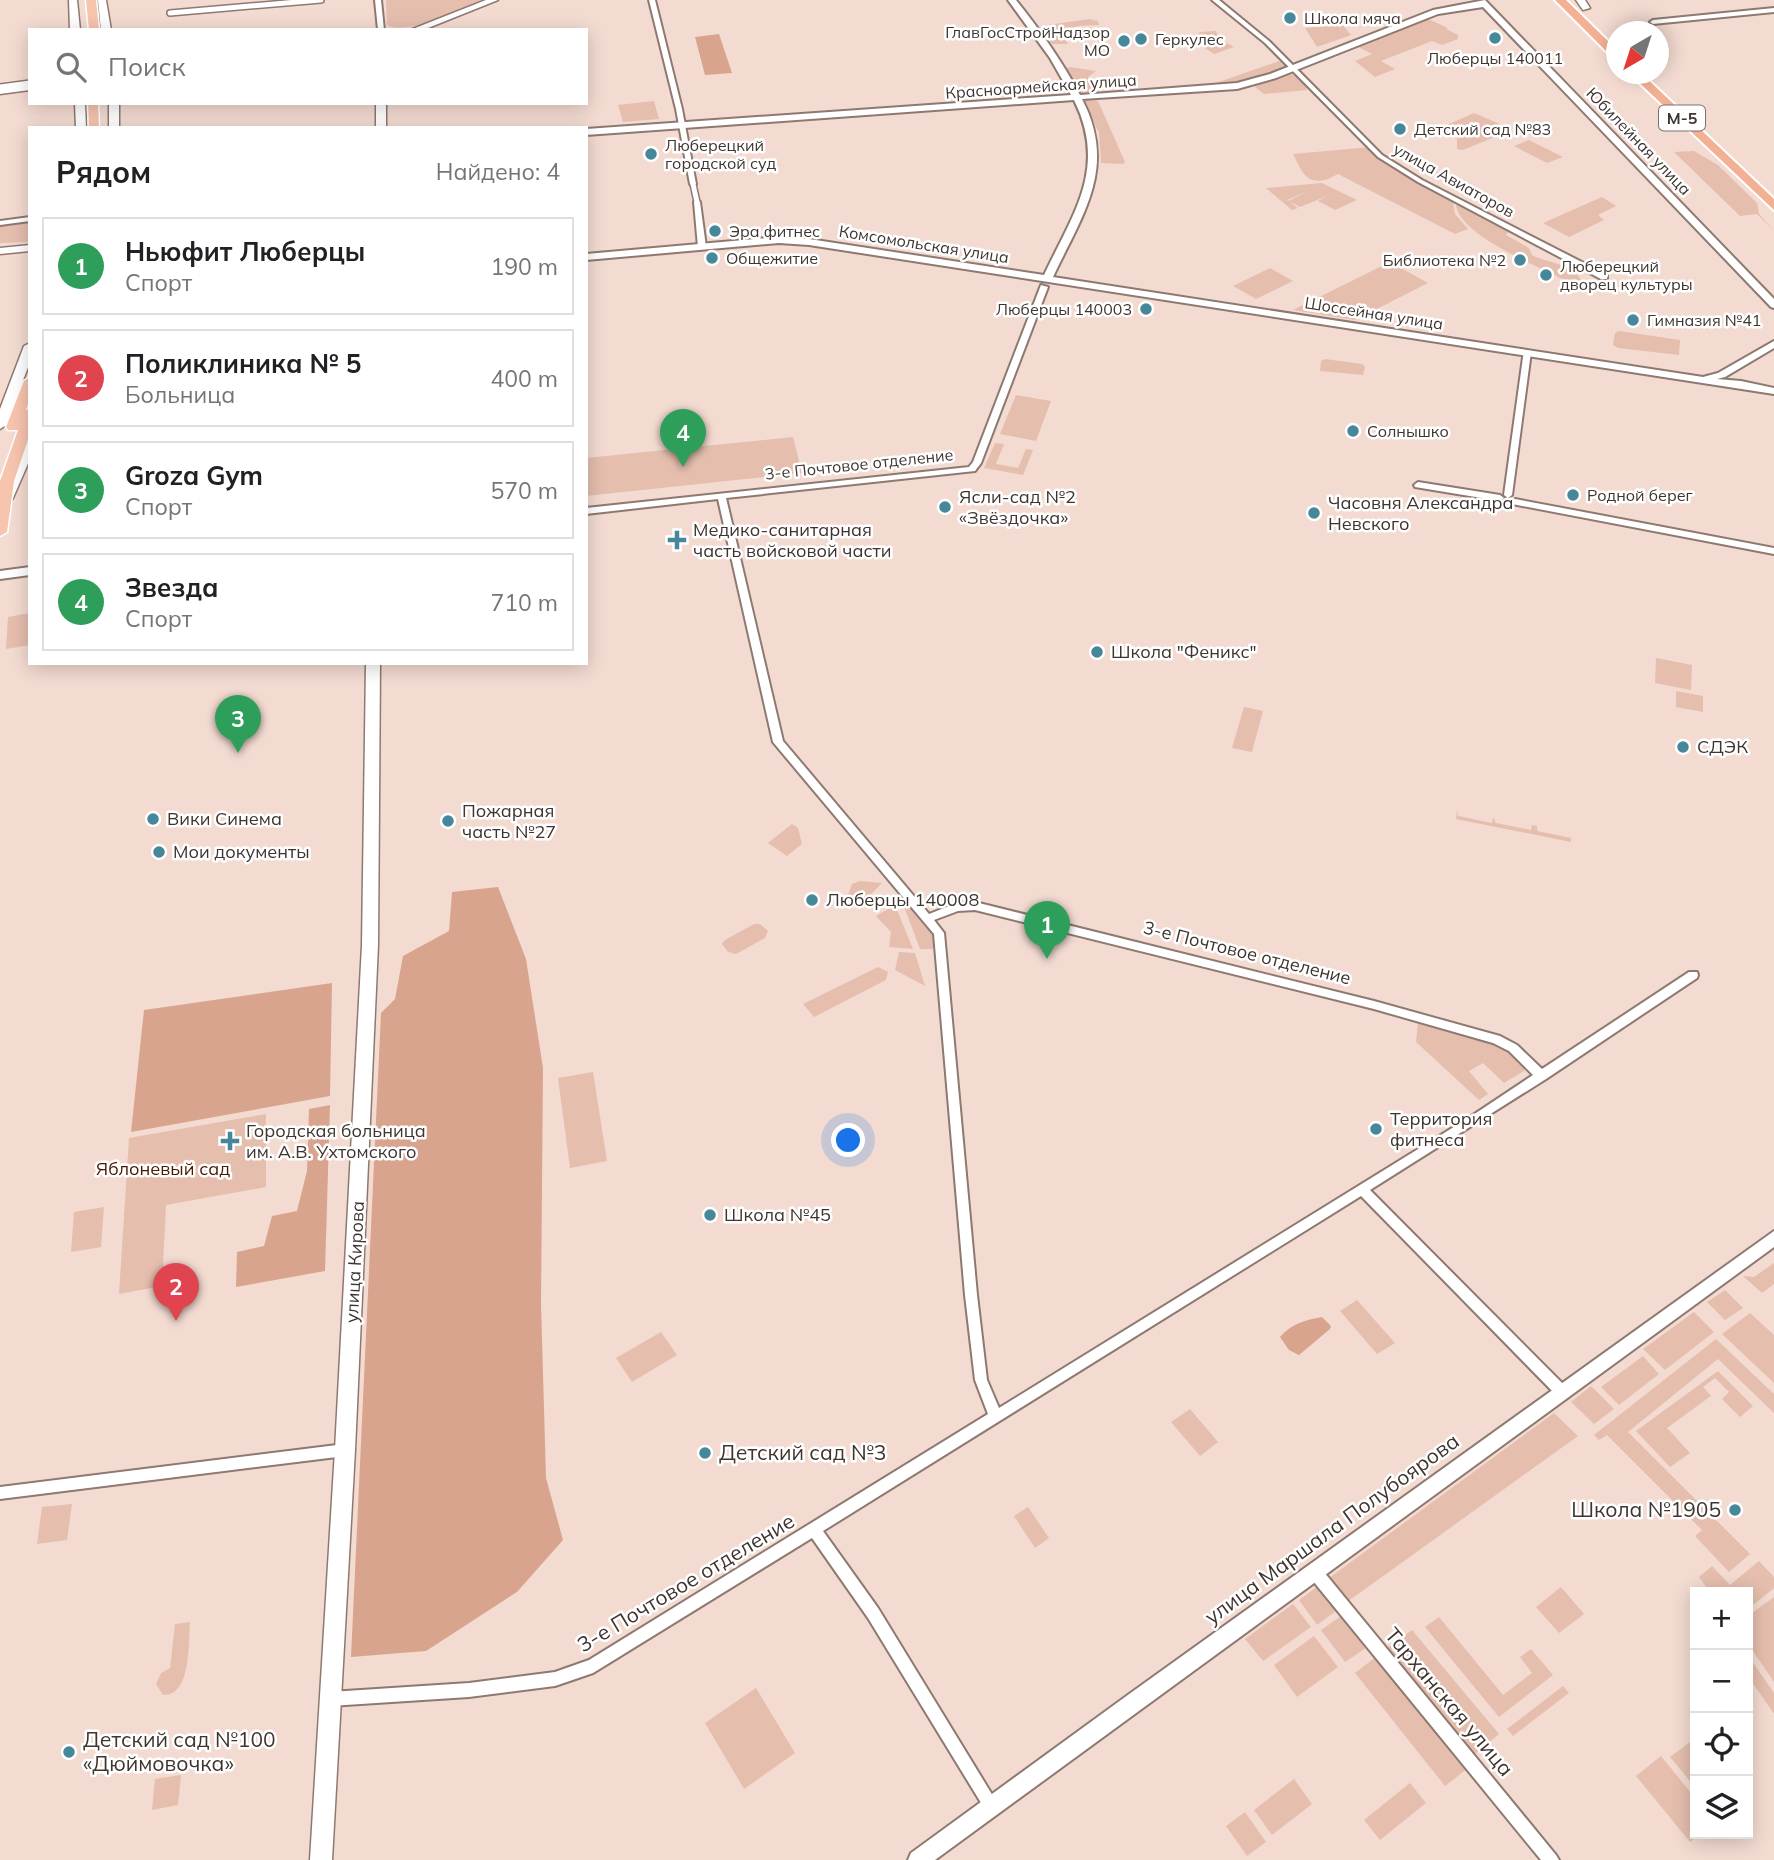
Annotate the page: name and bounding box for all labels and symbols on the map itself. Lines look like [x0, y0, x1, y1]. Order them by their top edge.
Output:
place label: Школа мяча [1304, 8, 1401, 28]
marker: Школа мяча [1282, 10, 1298, 26]
north arrow [1606, 21, 1669, 84]
place label: ГлавГосСтройНадзор МО [945, 22, 1110, 60]
place label: Геркулес [1155, 29, 1224, 49]
marker: Люберцы 140011 [1487, 30, 1503, 46]
marker: Геркулес [1133, 31, 1149, 47]
marker: ГлавГосСтройНадзор МО [1116, 33, 1132, 49]
place label: Люберцы 140011 [1427, 48, 1563, 68]
street label: Красноармейская улица [945, 69, 1137, 103]
street label: Юбилейная улица [1582, 83, 1696, 199]
road number: М-5 [1659, 106, 1705, 130]
place label: Детский сад №83 [1414, 119, 1551, 139]
marker: Детский сад №83 [1392, 121, 1408, 137]
place label: Люберецкий городской суд [665, 135, 776, 173]
street label: улица Авиаторов [1390, 138, 1518, 222]
marker: Люберецкий городской суд [643, 146, 659, 162]
place label: Эра фитнес [729, 221, 820, 241]
street label: Комсомольская улица [838, 221, 1010, 267]
marker: Эра фитнес [707, 223, 723, 239]
place label: Общежитие [726, 248, 818, 268]
marker: Общежитие [704, 250, 720, 266]
place label: Библиотека №2 [1383, 250, 1506, 270]
marker: Библиотека №2 [1512, 252, 1528, 268]
place label: Люберецкий дворец культуры [1560, 256, 1693, 294]
marker: Люберецкий дворец культуры [1538, 267, 1554, 283]
street label: Шоссейная улица [1303, 292, 1445, 334]
place label: Люберцы 140003 [996, 299, 1132, 319]
marker: Люберцы 140003 [1138, 301, 1154, 317]
place label: Гимназия №41 [1647, 310, 1761, 330]
marker: Гимназия №41 [1625, 312, 1641, 328]
pin: 4 [660, 409, 706, 467]
place label: Солнышко [1367, 421, 1449, 441]
marker: Солнышко [1345, 423, 1361, 439]
street label: 3-е Почтовое отделение [764, 444, 954, 484]
place label: Ясли-сад №2 «Звёздочка» [959, 485, 1076, 529]
place label: Родной берег [1587, 485, 1693, 505]
marker: Родной берег [1565, 487, 1581, 503]
place label: Часовня Александра Невского [1328, 491, 1514, 535]
marker: Ясли-сад №2 «Звёздочка» [937, 499, 953, 515]
marker: Часовня Александра Невского [1306, 505, 1322, 521]
place label: Медико-санитарная часть войсковой части [693, 518, 891, 562]
marker: Медико-санитарная часть войсковой части [667, 530, 687, 550]
place label: Школа "Феникс" [1111, 640, 1257, 663]
marker: Школа "Феникс" [1089, 644, 1105, 660]
pin: 3 [215, 695, 261, 753]
place label: СДЭК [1697, 735, 1748, 758]
marker: СДЭК [1675, 739, 1691, 755]
place label: Пожарная часть №27 [462, 799, 556, 843]
place label: Вики Синема [167, 807, 282, 830]
marker: Вики Синема [145, 811, 161, 827]
marker: Пожарная часть №27 [440, 813, 456, 829]
place label: Мои документы [173, 840, 310, 863]
marker: Мои документы [151, 844, 167, 860]
place label: Люберцы 140008 [826, 888, 979, 911]
marker: Люберцы 140008 [804, 892, 820, 908]
pin: 1 [1024, 901, 1070, 959]
street label: 3-е Почтовое отделение [1141, 916, 1353, 989]
place label: Территория фитнеса [1390, 1107, 1492, 1151]
place label: Городская больница им. А.В. Ухтомского [246, 1119, 426, 1163]
marker: Территория фитнеса [1368, 1121, 1384, 1137]
your location [831, 1123, 865, 1157]
marker: Городская больница им. А.В. Ухтомского [220, 1131, 240, 1151]
park label: Яблоневый сад [96, 1157, 230, 1180]
street label: улица Кирова [340, 1200, 369, 1324]
place label: Школа №45 [724, 1203, 831, 1226]
marker: Школа №45 [702, 1207, 718, 1223]
pin: 2 [153, 1263, 199, 1321]
street label: улица Маршала Полубоярова [1199, 1427, 1464, 1629]
place label: Детский сад №3 [719, 1439, 886, 1465]
marker: Детский сад №3 [697, 1445, 713, 1461]
place label: Школа №1905 [1571, 1496, 1721, 1522]
marker: Школа №1905 [1727, 1502, 1743, 1518]
street label: 3-е Почтовое отделение [572, 1507, 799, 1657]
street label: Тарханская улица [1380, 1622, 1520, 1781]
place label: Детский сад №100 «Дюймовочка» [83, 1726, 276, 1776]
marker: Детский сад №100 «Дюймовочка» [61, 1744, 77, 1760]

